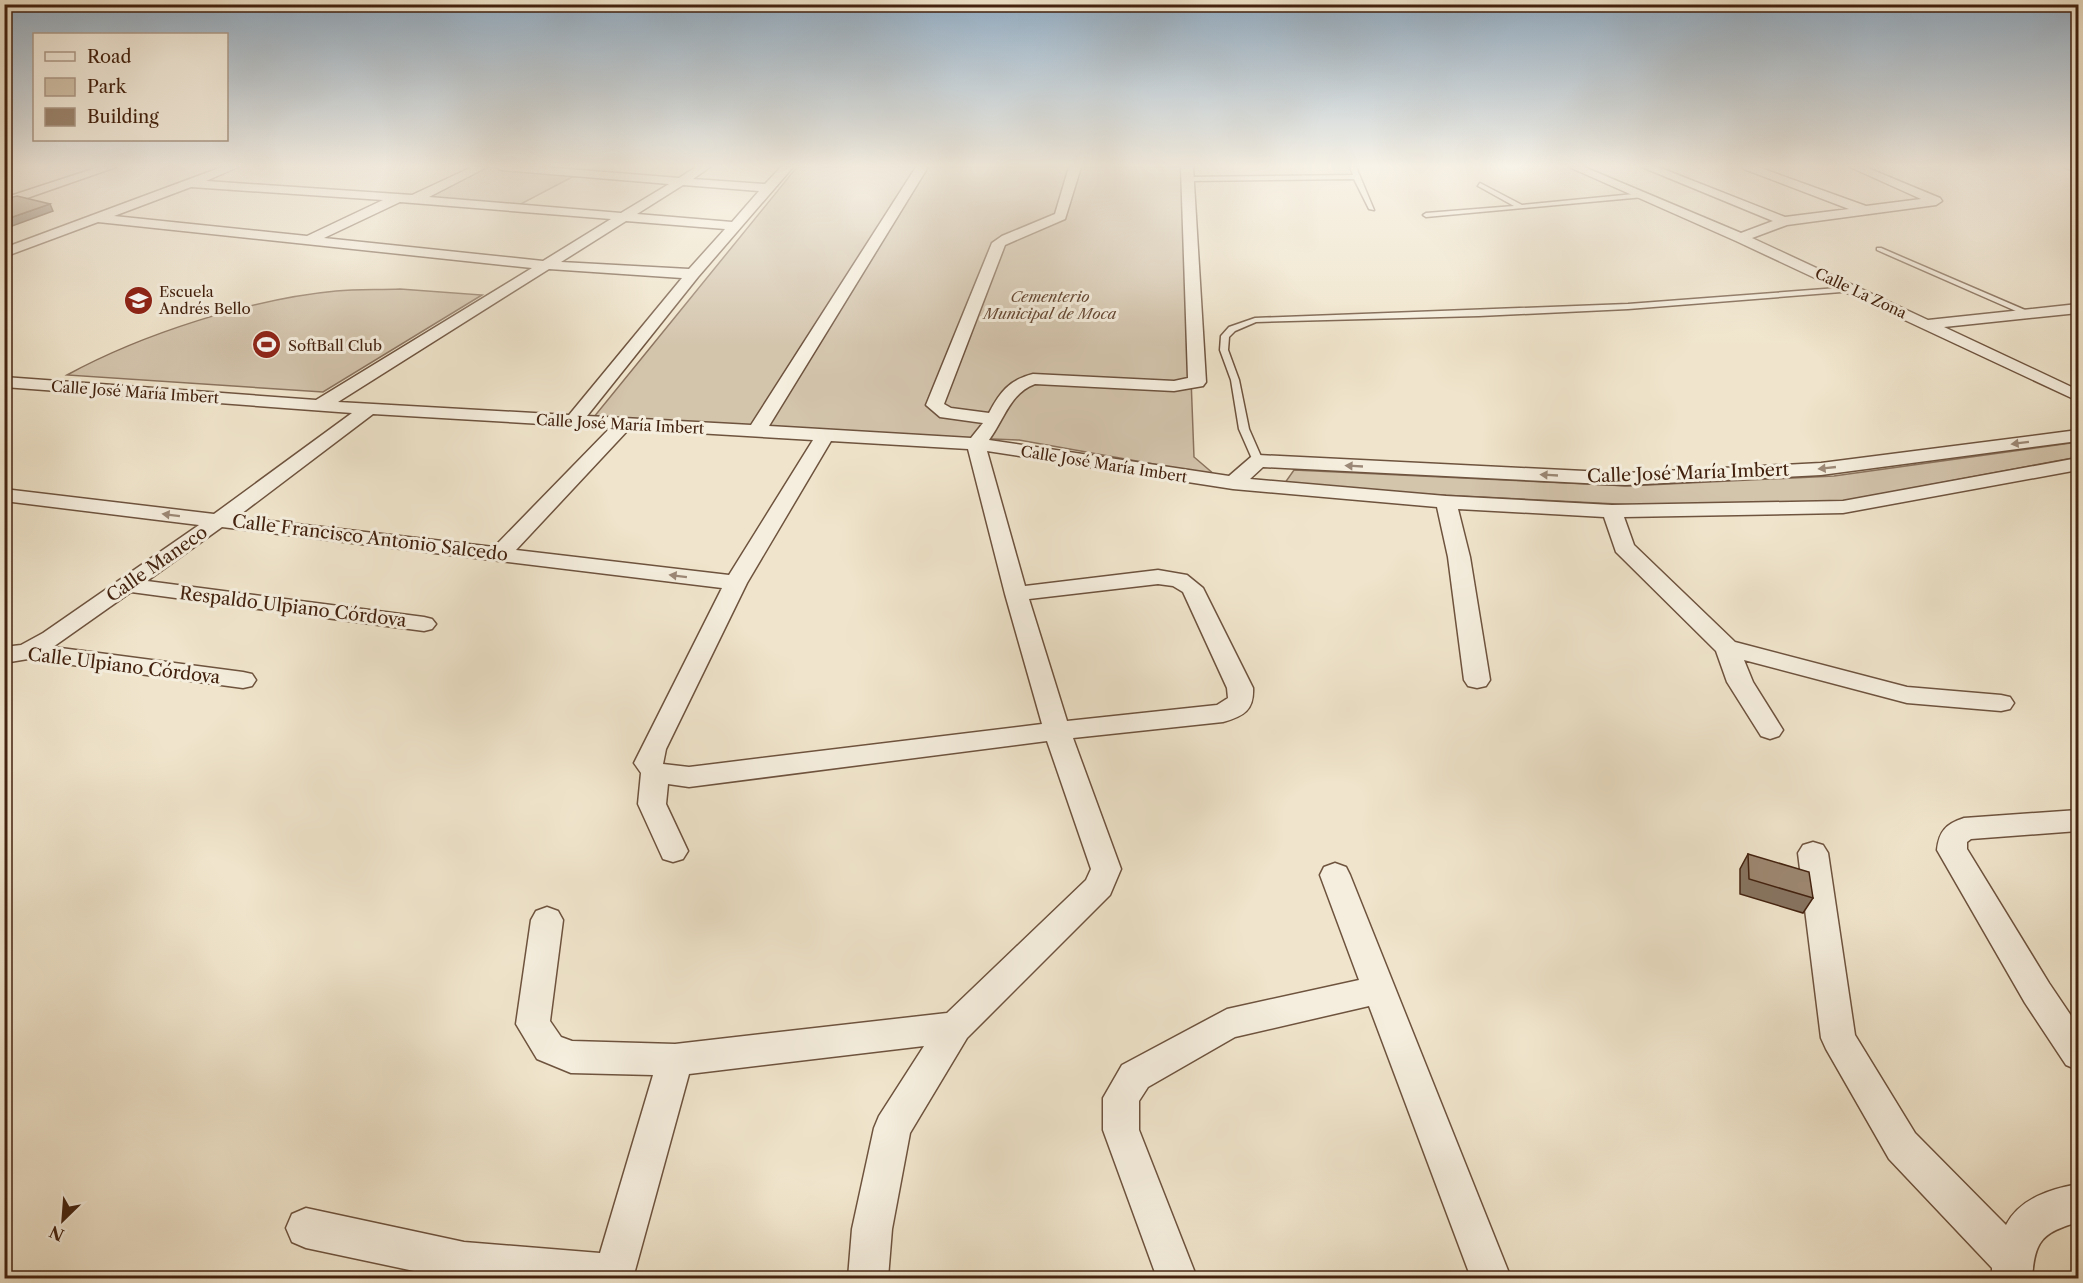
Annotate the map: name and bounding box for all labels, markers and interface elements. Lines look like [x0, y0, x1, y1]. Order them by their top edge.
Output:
legend [33, 33, 228, 141]
text: Road [87, 46, 132, 68]
text: Park [87, 76, 128, 98]
text: Building [87, 106, 159, 128]
street label: Calle La Zona [1812, 263, 1910, 323]
place label: Escuela Andrés Bello [158, 282, 251, 318]
school or university icon: Escuela Andrés Bello [122, 284, 154, 316]
park label: Cementerio Municipal de Moca [982, 287, 1116, 323]
sports icon: SoftBall Club [251, 329, 283, 361]
place label: SoftBall Club [288, 336, 382, 355]
street label: Calle José María Imbert [50, 377, 220, 407]
street label: Calle José María Imbert [535, 410, 705, 438]
one-way arrow [2011, 438, 2030, 447]
street label: Calle José María Imbert [1019, 441, 1189, 487]
street label: Calle José María Imbert [1587, 458, 1790, 488]
one-way arrow [1344, 461, 1363, 470]
one-way arrow [1818, 463, 1837, 473]
one-way arrow [1539, 471, 1558, 480]
one-way arrow [162, 510, 181, 519]
street label: Calle Francisco Antonio Salcedo [231, 510, 509, 566]
street label: Calle Maneco [102, 521, 212, 607]
one-way arrow [668, 571, 687, 580]
street label: Respaldo Ulpiano Córdova [178, 582, 408, 632]
street label: Calle Ulpiano Córdova [26, 643, 222, 689]
north arrow [33, 1190, 93, 1250]
text: N [46, 1222, 67, 1246]

